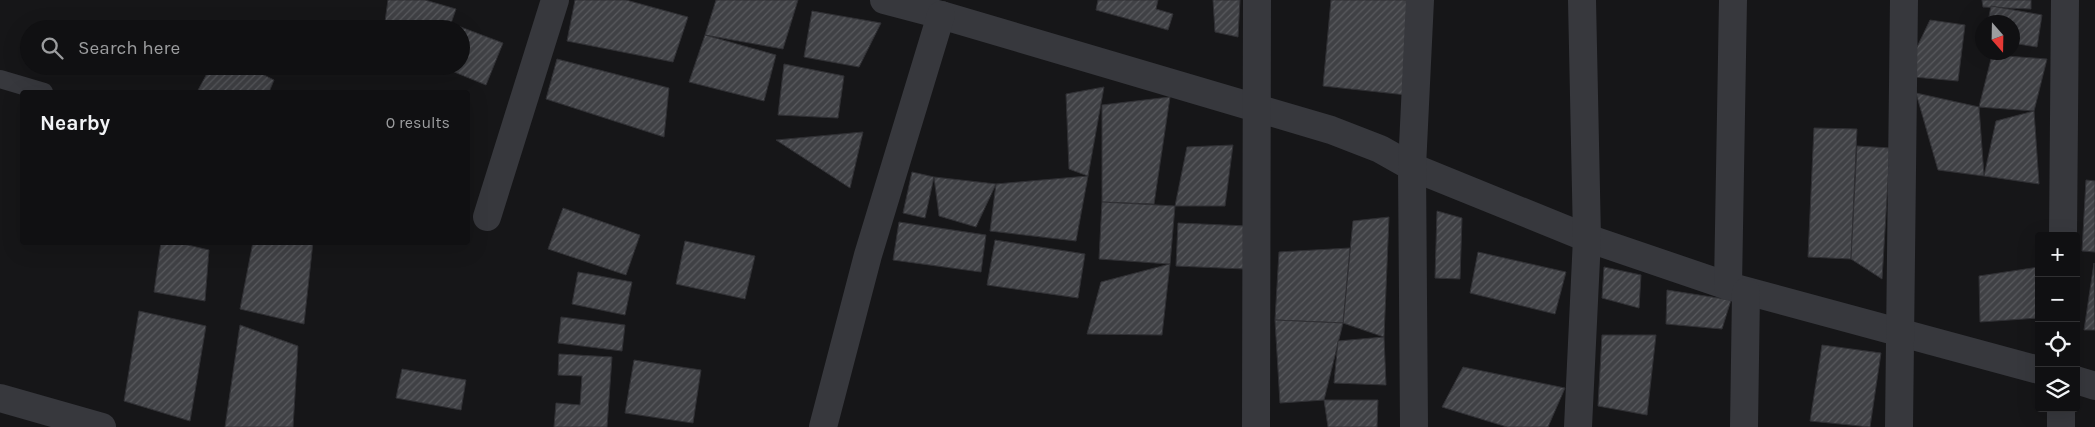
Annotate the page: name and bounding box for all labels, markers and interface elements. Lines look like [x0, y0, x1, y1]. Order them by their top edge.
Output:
north arrow [1975, 15, 2020, 60]
search box [20, 20, 470, 75]
icon: search [38, 34, 66, 62]
text: Search here [78, 37, 180, 59]
text: Nearby [40, 111, 110, 135]
text: 0 results [386, 113, 450, 132]
map controls [2035, 232, 2080, 412]
button: + [2035, 232, 2080, 277]
button: − [2035, 277, 2080, 322]
button: locate [2035, 322, 2080, 367]
button: layers [2035, 367, 2080, 412]

